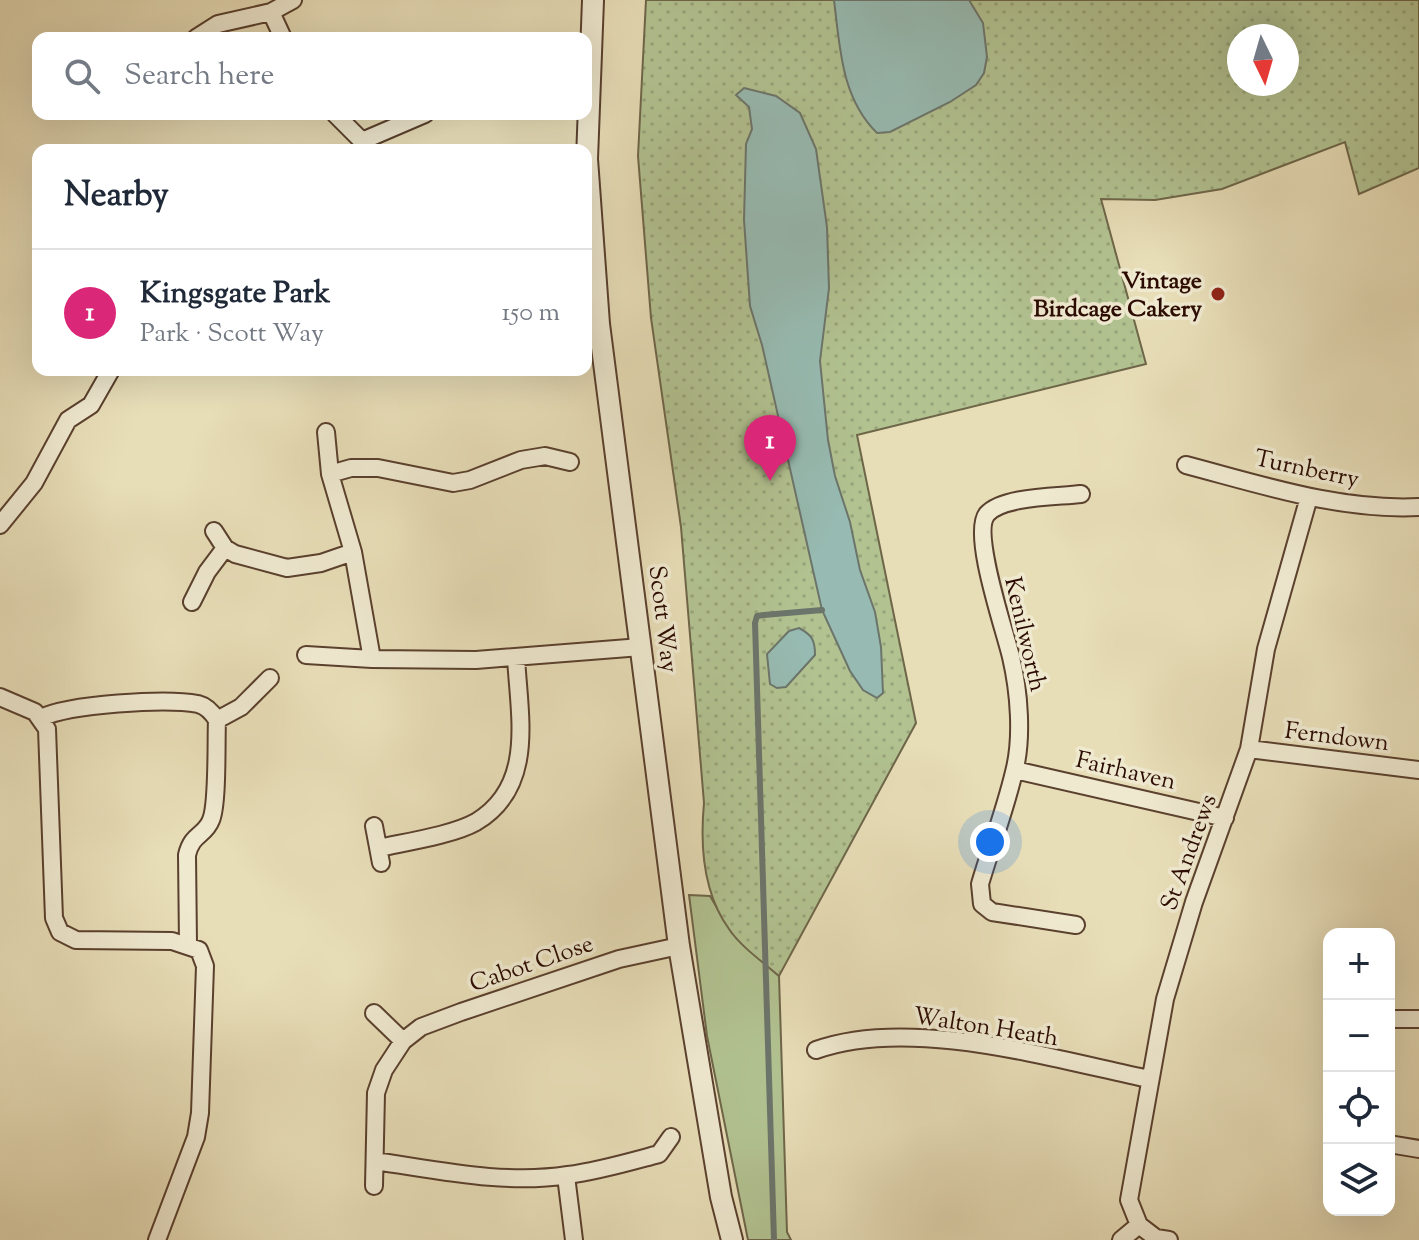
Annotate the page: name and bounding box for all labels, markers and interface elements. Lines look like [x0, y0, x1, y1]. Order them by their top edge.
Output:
north arrow [1227, 24, 1299, 96]
search box [32, 32, 592, 120]
icon: search [60, 54, 104, 98]
text: Search here [124, 55, 274, 98]
text: Nearby [64, 172, 169, 221]
place label: Vintage Birdcage Cakery [1034, 265, 1202, 327]
text: Kingsgate Park [140, 273, 330, 316]
marker: Vintage Birdcage Cakery [1209, 285, 1227, 303]
text: 1 [86, 295, 94, 332]
text: 150 m [501, 295, 560, 332]
text: Park · Scott Way [140, 316, 324, 353]
pin: 1 [744, 415, 796, 481]
street label: Turnberry [1251, 442, 1362, 498]
street label: Scott Way [639, 564, 685, 675]
street label: Kenilworth [994, 574, 1054, 695]
street label: Ferndown [1283, 715, 1391, 761]
street label: Fairhaven [1072, 744, 1179, 800]
street label: St Andrews [1153, 790, 1227, 916]
your location [970, 822, 1010, 862]
street label: Cabot Close [465, 928, 598, 1002]
map controls [1323, 928, 1395, 1216]
button: + [1323, 928, 1395, 1000]
street label: Walton Heath [911, 1000, 1061, 1056]
button: − [1323, 1000, 1395, 1072]
button: locate [1323, 1072, 1395, 1144]
button: layers [1323, 1144, 1395, 1216]

